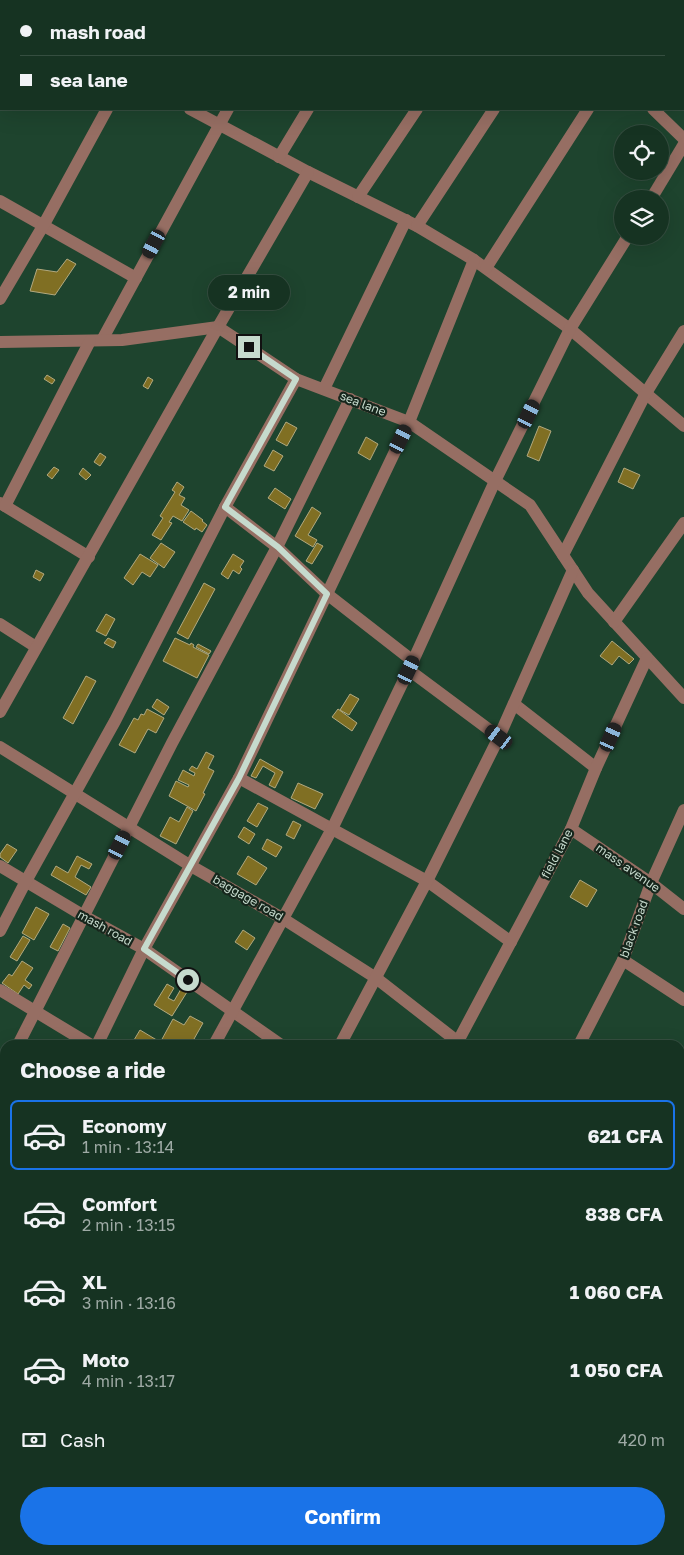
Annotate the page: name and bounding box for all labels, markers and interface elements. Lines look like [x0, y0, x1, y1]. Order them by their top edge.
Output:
text: mash road [50, 20, 146, 43]
text: sea lane [50, 68, 128, 91]
map controls [614, 125, 669, 245]
button: locate [614, 125, 669, 180]
button: layers [614, 190, 669, 245]
car [140, 227, 167, 261]
callout: 2 min [208, 274, 290, 310]
text: 2 min [228, 282, 270, 302]
route end [238, 336, 260, 358]
street label: sea lane [338, 388, 388, 419]
car [515, 397, 542, 431]
car [387, 422, 414, 456]
car [395, 653, 422, 687]
car [598, 720, 623, 754]
car [482, 722, 515, 752]
street label: field lane [537, 827, 576, 881]
car [106, 828, 133, 862]
street label: mass avenue [593, 840, 663, 895]
street label: baggage road [210, 871, 286, 924]
street label: black road [616, 898, 651, 960]
street label: mash road [75, 906, 135, 949]
route start [177, 969, 199, 991]
text: Choose a ride [20, 1056, 166, 1083]
icon: car [22, 1113, 67, 1158]
text: Economy [82, 1114, 167, 1137]
text: 621 CFA [587, 1124, 663, 1147]
text: 1 min · 13:14 [82, 1137, 174, 1157]
icon: car [22, 1191, 67, 1236]
text: Comfort [82, 1192, 157, 1215]
text: 838 CFA [585, 1202, 663, 1225]
text: 2 min · 13:15 [82, 1215, 175, 1235]
icon: car [22, 1269, 67, 1314]
text: XL [82, 1270, 107, 1293]
text: 1 060 CFA [570, 1280, 663, 1303]
text: 3 min · 13:16 [82, 1293, 176, 1313]
icon: car [22, 1347, 67, 1392]
text: Moto [82, 1348, 129, 1371]
text: 1 050 CFA [570, 1358, 663, 1381]
text: 4 min · 13:17 [82, 1371, 175, 1391]
icon: cash [20, 1426, 48, 1454]
text: Cash [60, 1428, 105, 1451]
text: 420 m [618, 1430, 665, 1450]
button: Confirm [20, 1487, 665, 1545]

